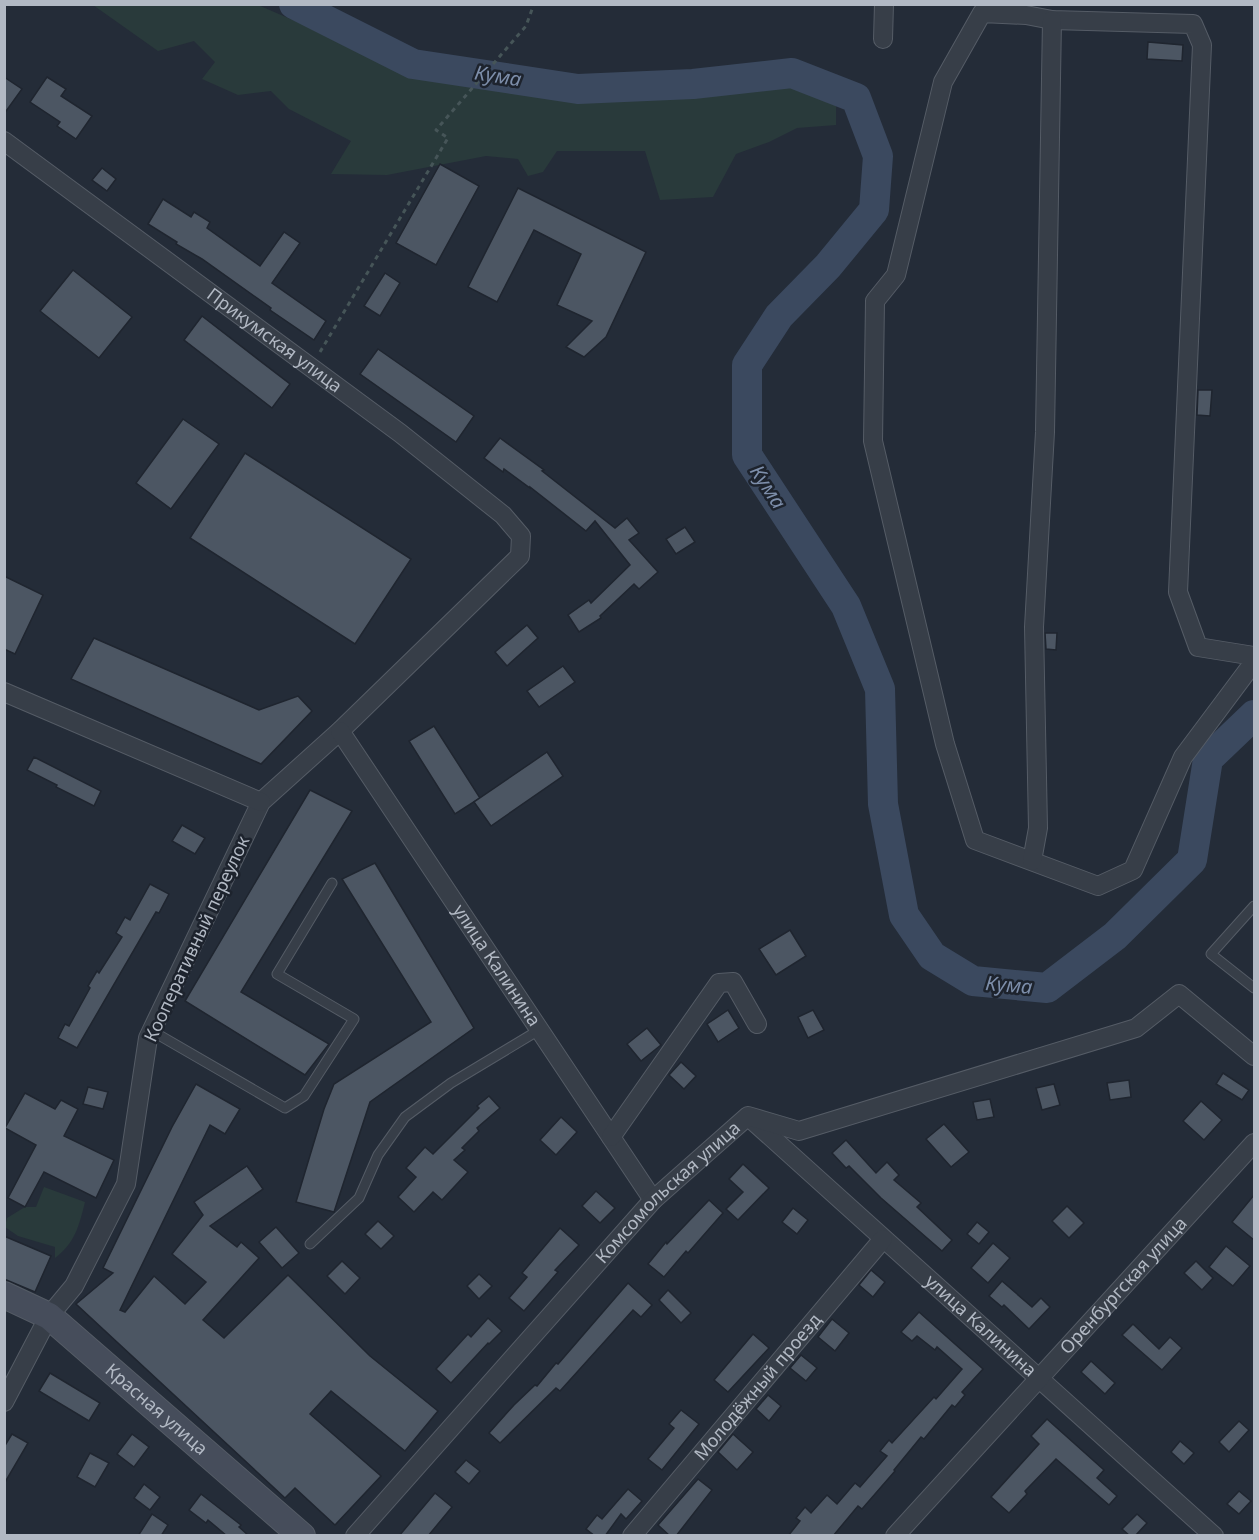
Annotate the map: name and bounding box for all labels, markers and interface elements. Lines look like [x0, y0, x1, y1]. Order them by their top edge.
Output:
water label: Кума [473, 58, 523, 93]
street label: Прикумская улица [203, 282, 347, 397]
water label: Кума [744, 460, 793, 514]
street label: Кооперативный переулок [138, 831, 255, 1045]
street label: улица Калинина [448, 899, 547, 1031]
water label: Кума [984, 969, 1034, 1000]
street label: Комсомольская улица [589, 1115, 745, 1268]
street label: Оренбургская улица [1054, 1211, 1192, 1359]
street label: улица Калинина [921, 1269, 1042, 1381]
street label: Молодёжный проезд [688, 1308, 826, 1465]
street label: Красная улица [101, 1357, 213, 1460]

